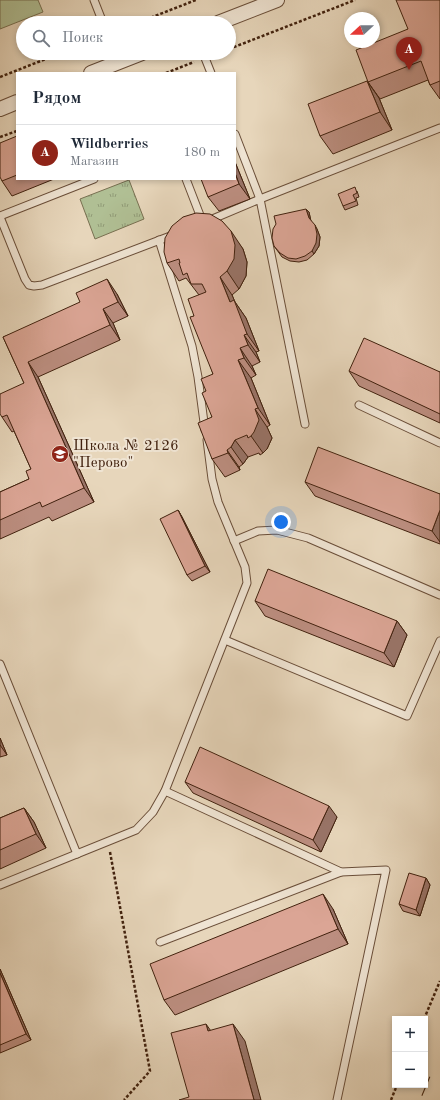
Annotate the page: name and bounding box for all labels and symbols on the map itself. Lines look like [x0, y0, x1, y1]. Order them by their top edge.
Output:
north arrow [344, 12, 380, 48]
pin: A [396, 37, 422, 70]
place label: Школа № 2126 "Перово" [73, 439, 179, 471]
school or university icon: Школа № 2126 "Перово" [50, 444, 70, 464]
your location [271, 512, 291, 532]

